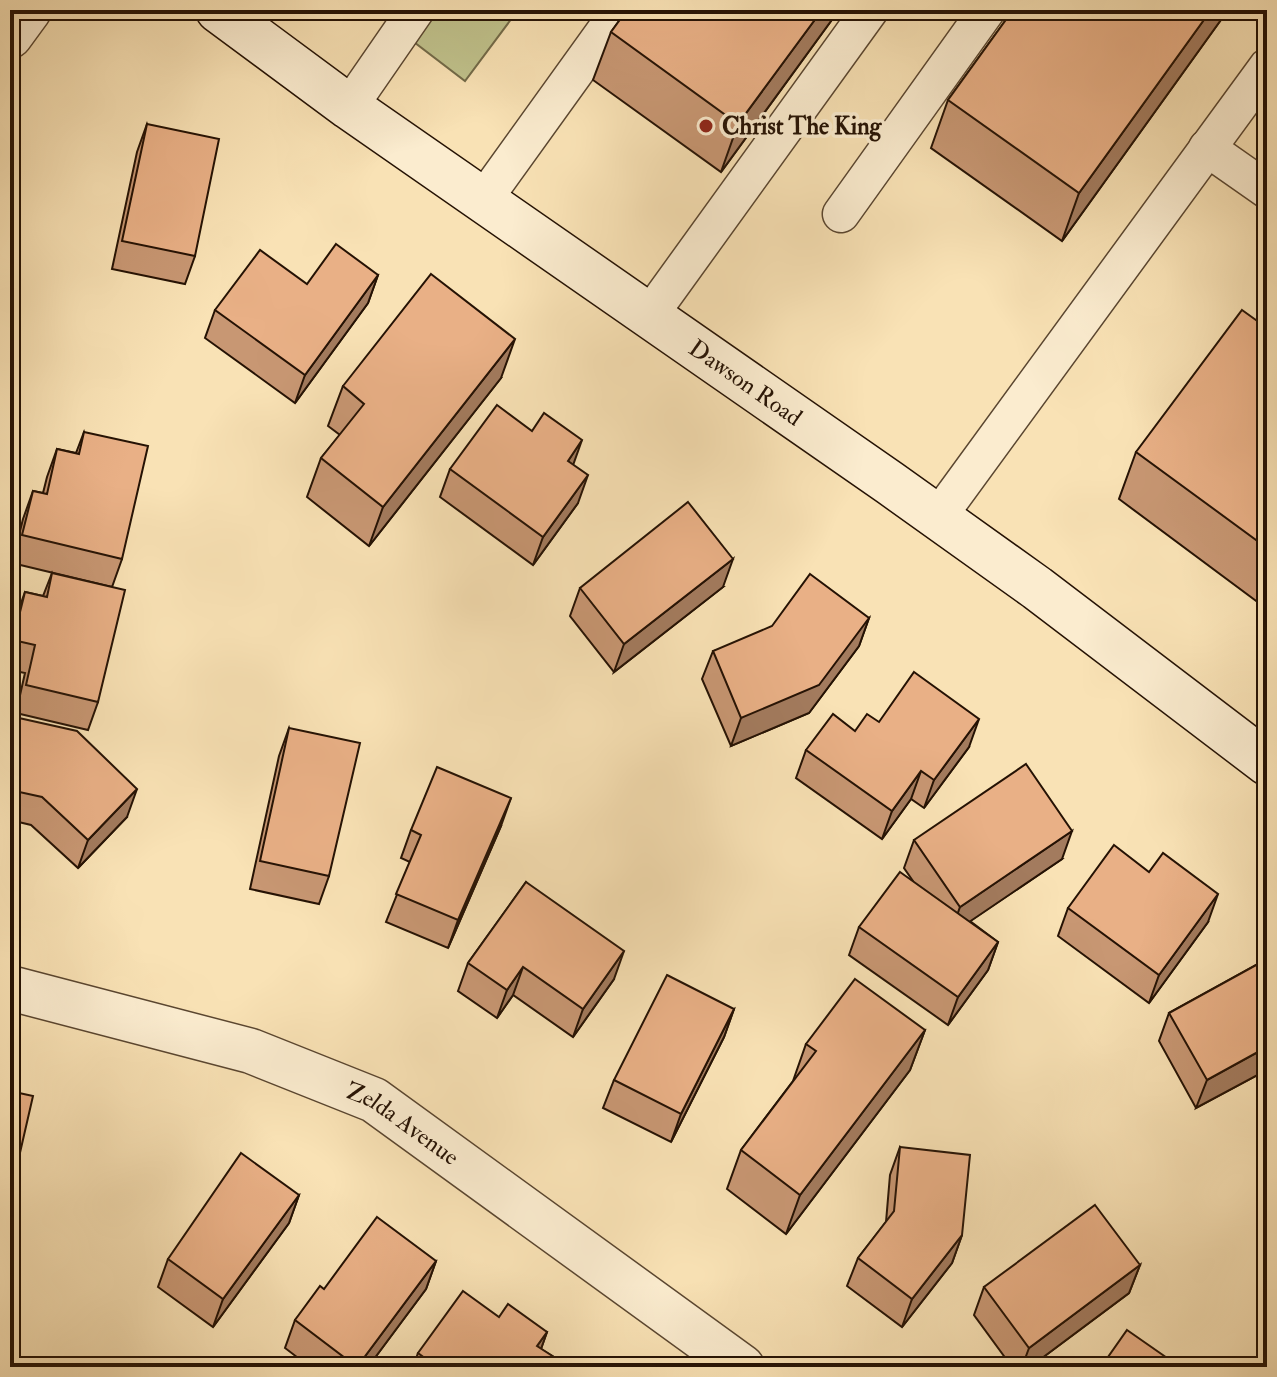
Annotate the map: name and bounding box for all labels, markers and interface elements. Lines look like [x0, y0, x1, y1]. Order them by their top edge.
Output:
place label: Christ The King [722, 111, 883, 142]
marker: Christ The King [697, 117, 715, 135]
street label: Dawson Road [683, 332, 809, 433]
street label: Zelda Avenue [342, 1075, 465, 1172]

